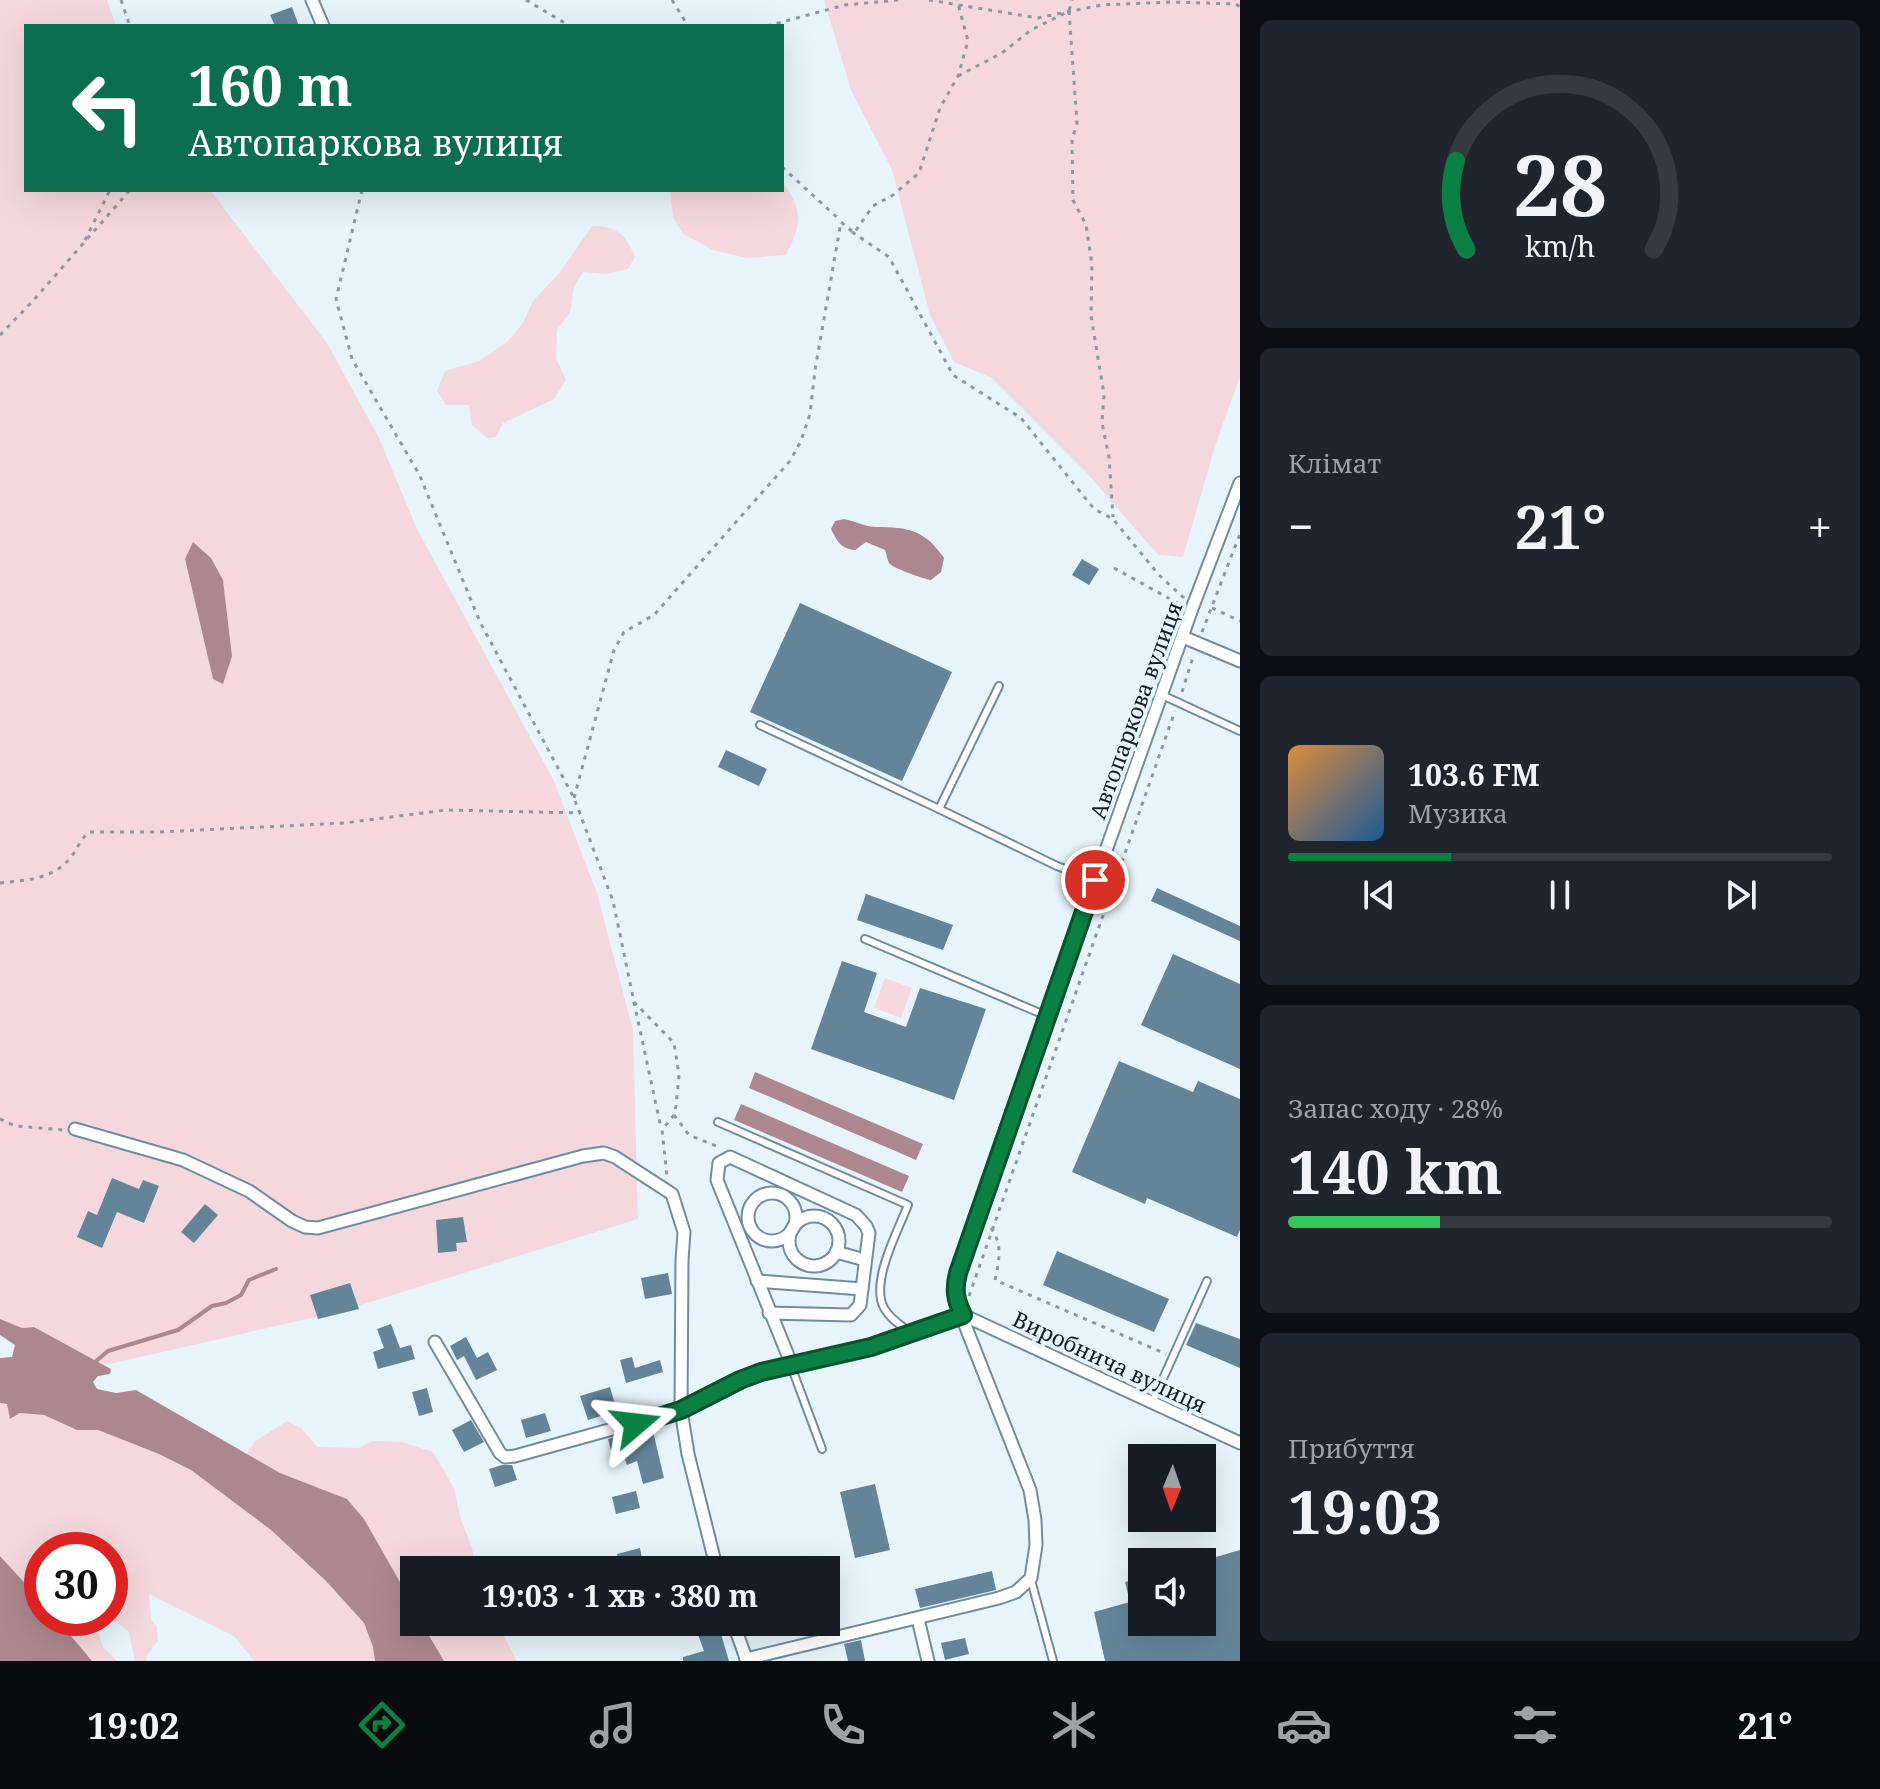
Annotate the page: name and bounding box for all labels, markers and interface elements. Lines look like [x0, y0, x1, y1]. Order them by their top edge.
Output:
text: 160 m [188, 46, 353, 122]
icon: left [56, 56, 160, 160]
text: Автопаркова вулиця [188, 118, 563, 167]
text: 28 [1513, 127, 1607, 240]
text: km/h [1525, 226, 1595, 265]
text: Клімат [1288, 445, 1381, 481]
text: 21° [1515, 485, 1606, 567]
text: − [1288, 496, 1313, 556]
text: + [1807, 496, 1832, 556]
street label: Автопаркова вулиця [1082, 597, 1188, 823]
text: 103.6 FM [1408, 754, 1540, 795]
text: Музика [1408, 795, 1508, 831]
pin [1061, 846, 1129, 914]
icon: arrive [1073, 858, 1117, 902]
icon: previous [1357, 873, 1401, 917]
icon: pause [1538, 873, 1582, 917]
icon: next [1719, 873, 1763, 917]
text: Запас ходу · 28% [1288, 1090, 1503, 1126]
text: 140 km [1288, 1130, 1503, 1212]
street label: Виробнича вулиця [1008, 1303, 1212, 1419]
position arrow [594, 1382, 678, 1466]
text: Прибуття [1288, 1430, 1415, 1466]
north arrow [1128, 1444, 1216, 1532]
map controls [1128, 1444, 1216, 1636]
text: 19:03 [1288, 1470, 1442, 1552]
speed limit sign: 30 [24, 1532, 128, 1636]
button: sound [1128, 1548, 1216, 1636]
text: 19:03 · 1 хв · 380 m [482, 1575, 758, 1616]
icon: directions [354, 1697, 410, 1753]
icon: music [585, 1697, 641, 1753]
icon: phone [815, 1697, 871, 1753]
icon: climate [1046, 1697, 1102, 1753]
icon: car [1276, 1697, 1332, 1753]
icon: filters [1507, 1697, 1563, 1753]
text: 19:02 [87, 1701, 180, 1750]
text: 21° [1738, 1701, 1793, 1750]

